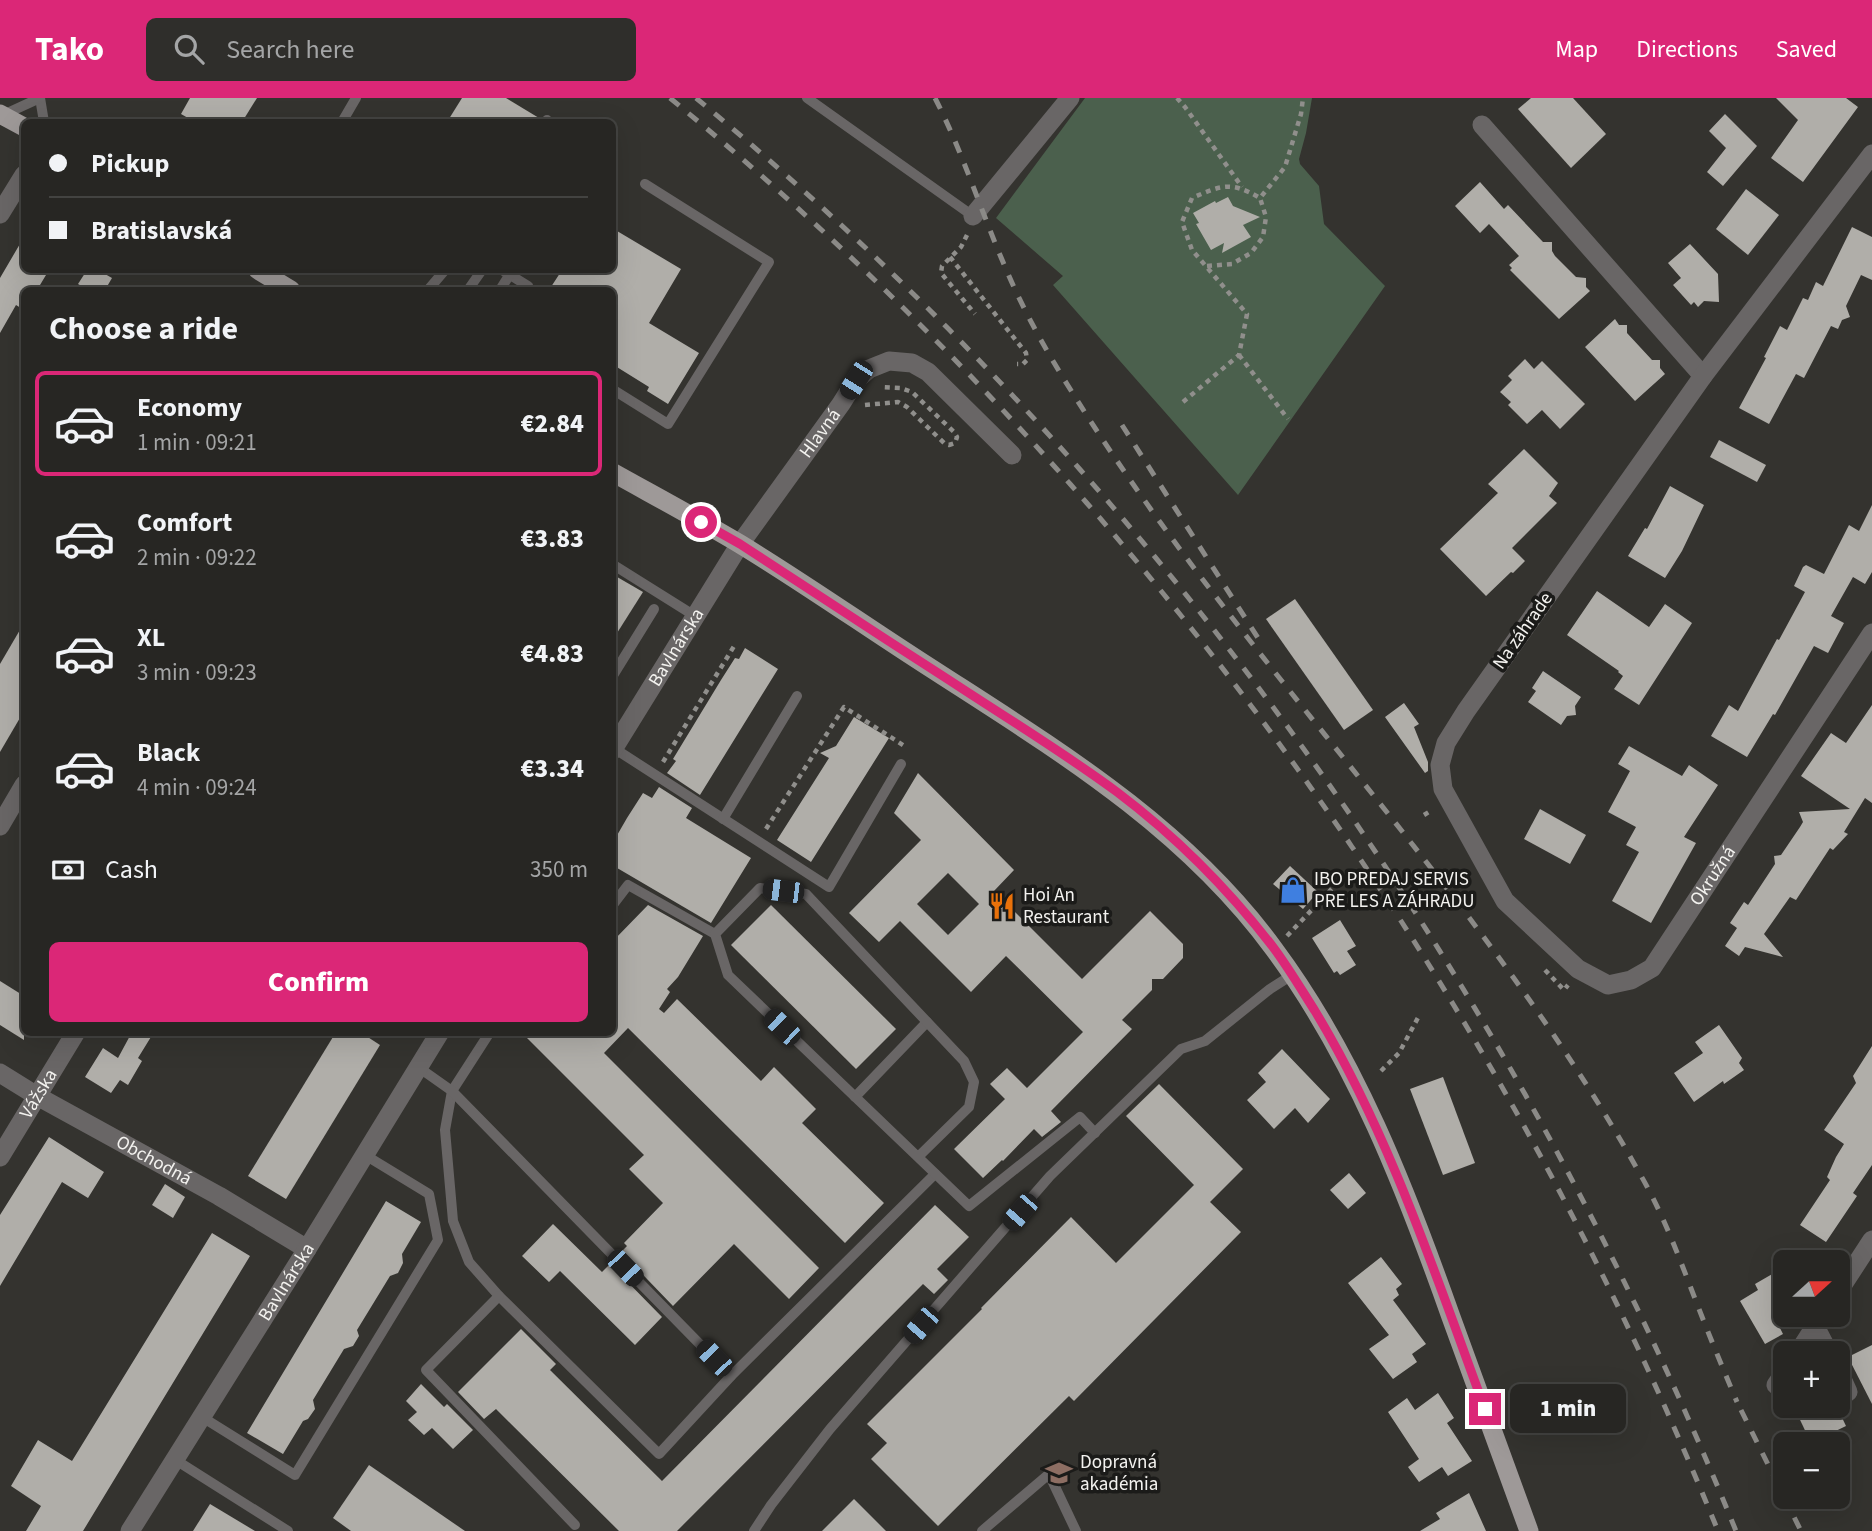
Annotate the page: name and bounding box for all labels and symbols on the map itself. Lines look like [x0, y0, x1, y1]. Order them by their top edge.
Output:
car [836, 357, 877, 403]
street label: Hlavná [793, 403, 847, 464]
route start [685, 506, 717, 538]
street label: Na záhrade [1486, 587, 1560, 675]
street label: Bavlnárska [642, 603, 711, 692]
street label: Okružná [1683, 840, 1742, 911]
place label: IBO PREDAJ SERVIS PRE LES A ZÁHRADU [1314, 866, 1475, 915]
shop icon: IBO PREDAJ SERVIS PRE LES A ZÁHRADU [1278, 875, 1308, 905]
car [761, 878, 806, 904]
place label: Hoi An Restaurant [1023, 882, 1110, 931]
restaurant icon: Hoi An Restaurant [987, 891, 1017, 921]
car [760, 1005, 805, 1049]
street label: Vážska [13, 1064, 64, 1124]
street label: Obchodná [111, 1128, 197, 1192]
car [999, 1189, 1042, 1235]
street label: Bavlnárska [252, 1238, 321, 1326]
car [603, 1246, 648, 1290]
north arrow [1773, 1250, 1850, 1326]
car [900, 1302, 943, 1348]
car [692, 1336, 737, 1380]
callout: 1 min [1510, 1384, 1625, 1434]
route end [1469, 1393, 1501, 1425]
place label: Dopravná akadémia [1080, 1449, 1158, 1498]
school or university icon: Dopravná akadémia [1044, 1458, 1074, 1488]

